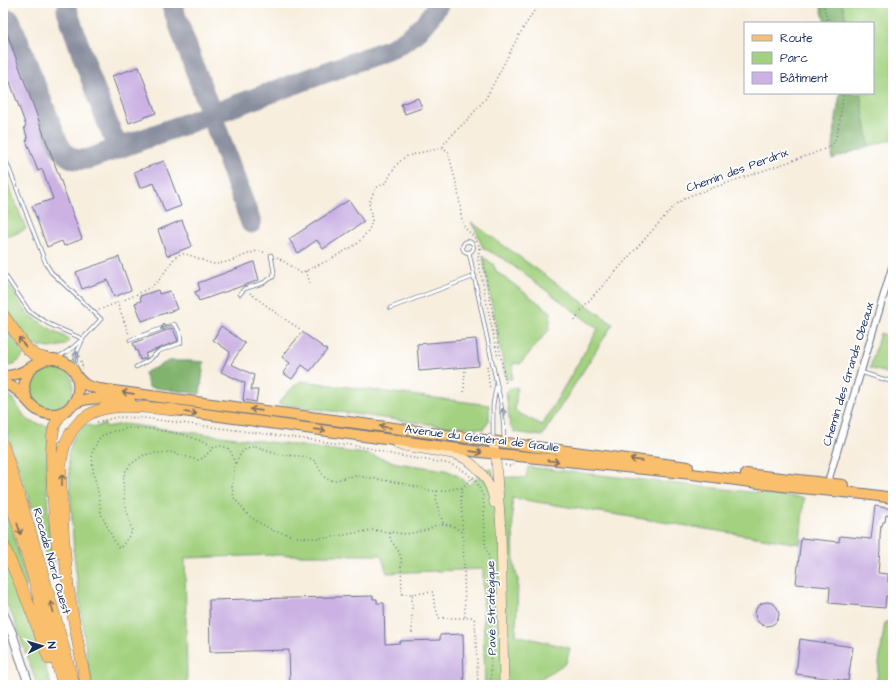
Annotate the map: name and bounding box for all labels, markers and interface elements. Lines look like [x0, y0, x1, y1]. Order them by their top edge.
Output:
legend [744, 22, 874, 94]
text: Route [780, 30, 813, 47]
text: Parc [780, 50, 808, 67]
text: Bâtiment [780, 70, 828, 87]
street label: Chemin des Perdrix [684, 144, 791, 197]
street label: Chemin des Grands Obeaux [818, 300, 879, 448]
one-way arrow [159, 324, 172, 331]
one-way arrow [18, 337, 26, 348]
one-way arrow [72, 350, 80, 363]
one-way arrow [122, 389, 135, 396]
one-way arrow [250, 406, 263, 414]
one-way arrow [499, 408, 507, 421]
one-way arrow [184, 409, 197, 416]
street label: Avenue du Général de Gaulle [404, 421, 561, 456]
one-way arrow [379, 423, 392, 431]
one-way arrow [313, 426, 326, 434]
one-way arrow [469, 448, 482, 456]
one-way arrow [630, 456, 643, 464]
one-way arrow [546, 457, 559, 464]
one-way arrow [58, 474, 65, 487]
street label: Rocade Nord Ouest [28, 506, 75, 616]
one-way arrow [16, 522, 23, 535]
street label: Pavé Stratégique [482, 560, 502, 655]
one-way arrow [48, 601, 55, 614]
north arrow [22, 626, 62, 666]
text: N [44, 641, 59, 649]

